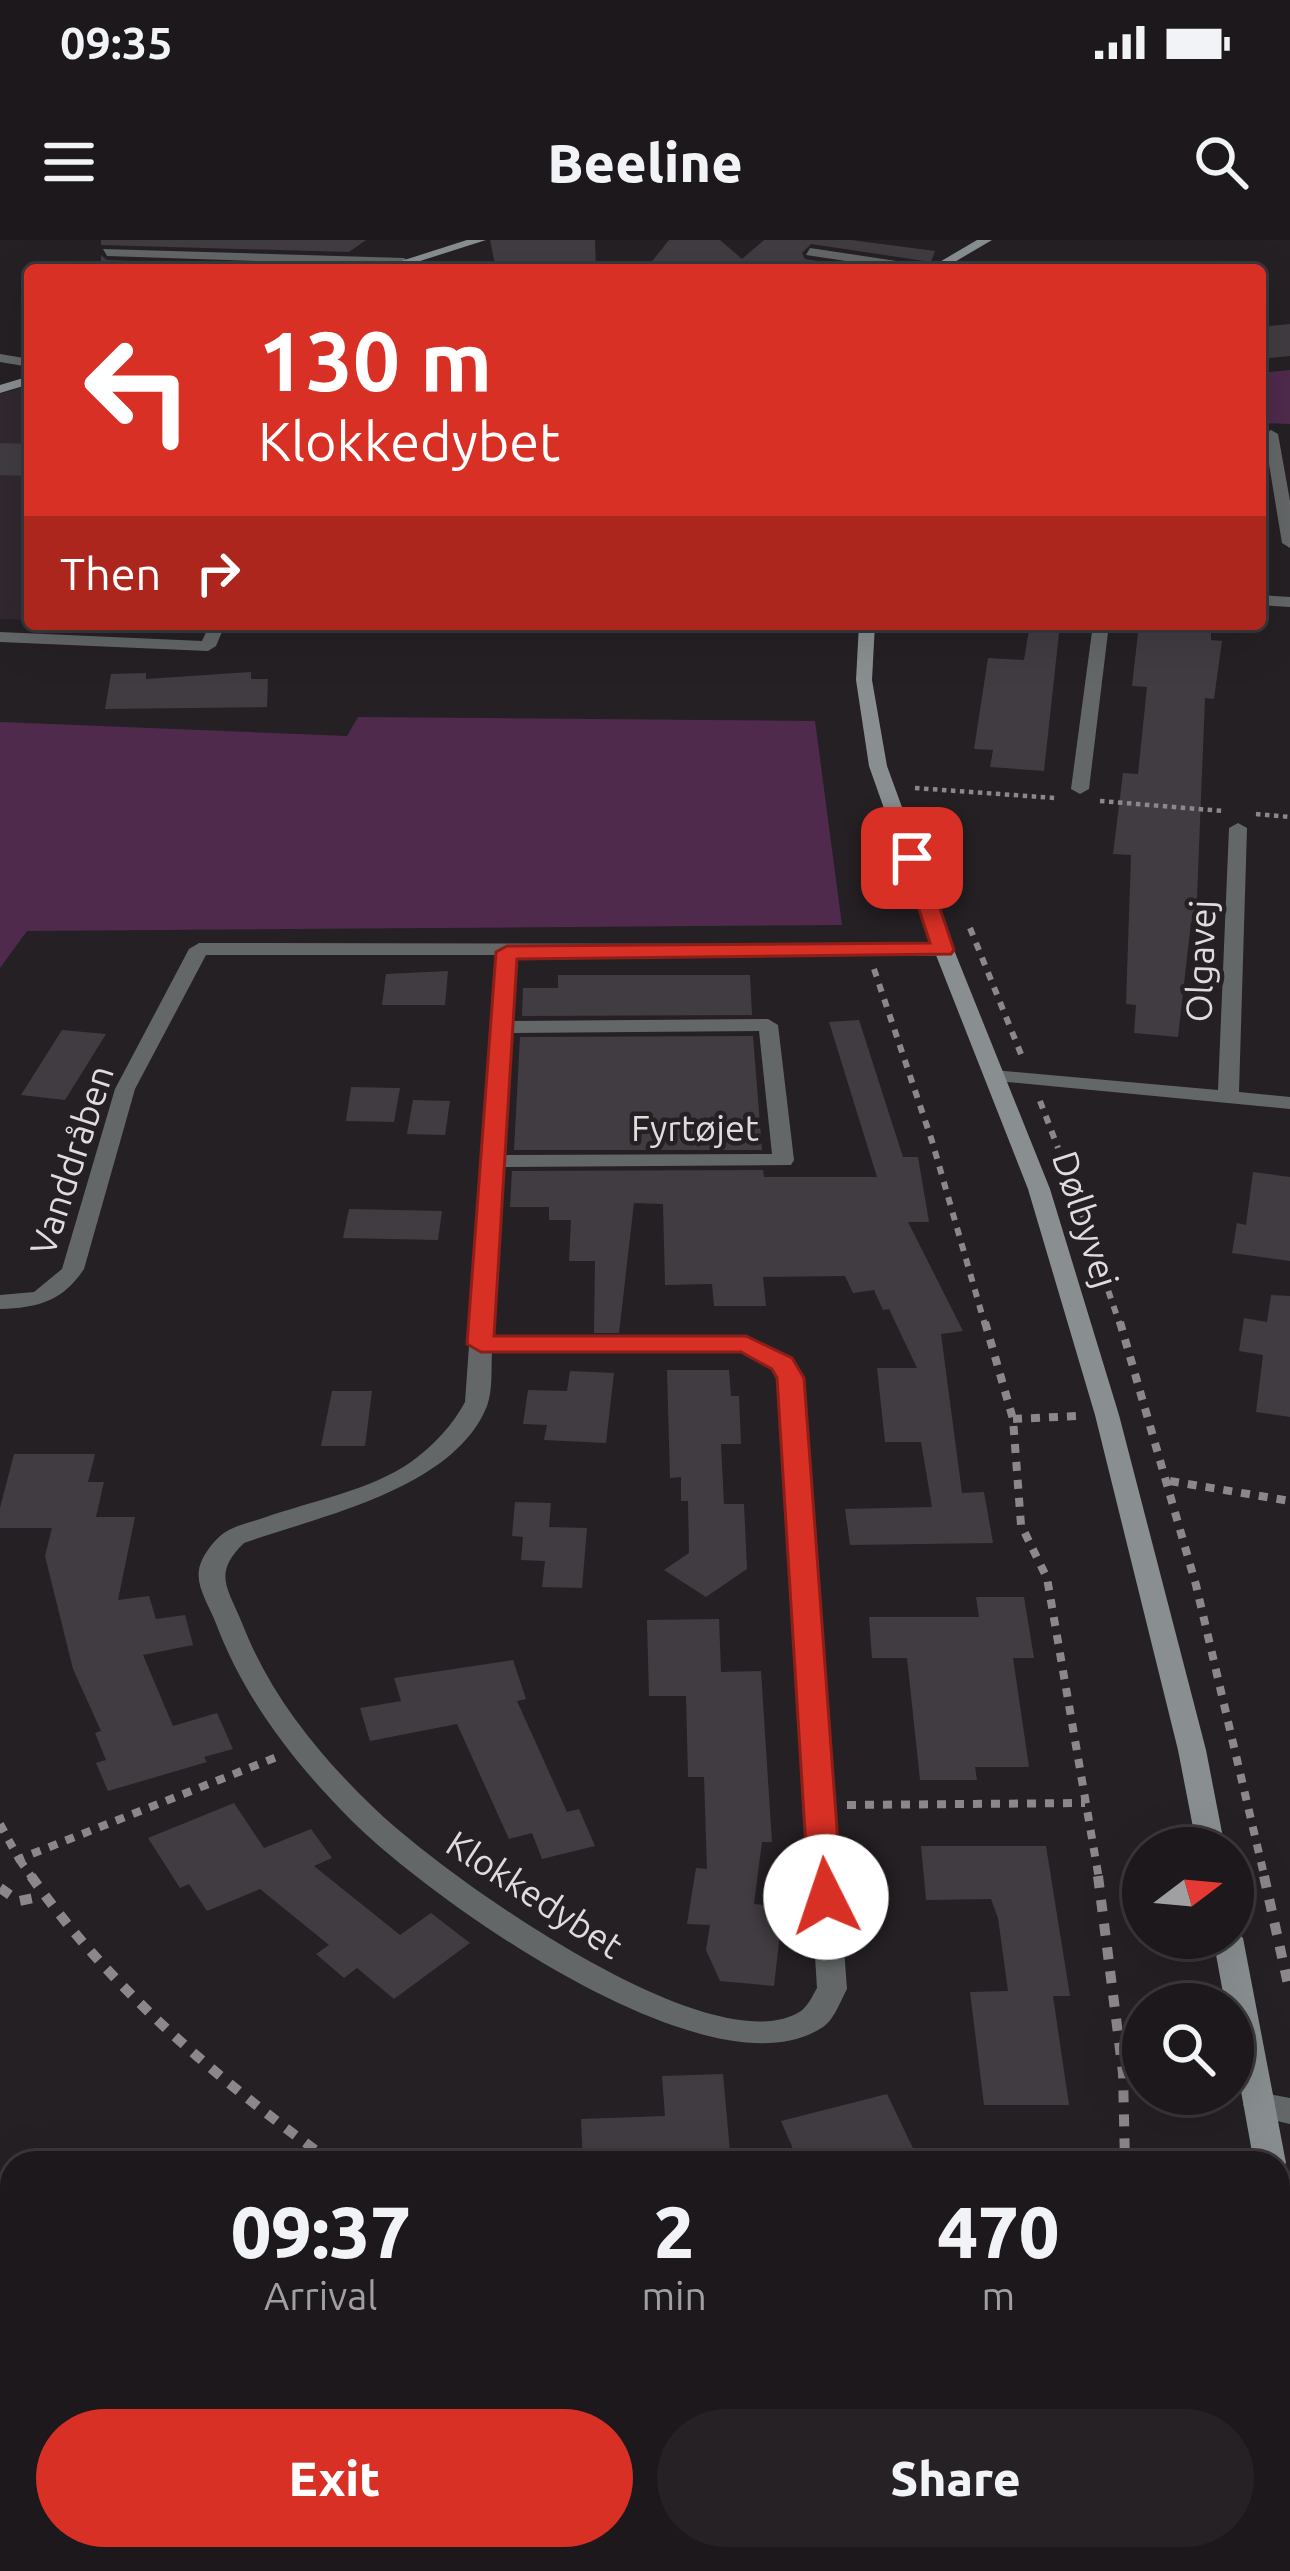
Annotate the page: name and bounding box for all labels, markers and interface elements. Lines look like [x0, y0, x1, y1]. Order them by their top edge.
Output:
text: 09:35 [60, 17, 173, 68]
icon: menu [36, 129, 102, 195]
icon: search [1188, 129, 1254, 195]
text: Beeline [547, 132, 743, 192]
icon: left [60, 312, 216, 468]
text: 130 m [258, 313, 492, 407]
text: Klokkedybet [258, 411, 560, 471]
icon: right [185, 540, 251, 606]
text: Then [60, 548, 161, 599]
pin [861, 807, 963, 909]
icon: arrive [879, 825, 945, 891]
street label: Olgavej [1177, 899, 1223, 1023]
street label: Vanddråben [21, 1060, 121, 1260]
street label: Fyrtøjet [631, 1107, 759, 1148]
street label: Dølbyvej [1045, 1146, 1127, 1292]
street label: Klokkedybet [439, 1822, 631, 1966]
north arrow [1122, 1827, 1254, 1959]
map controls [1122, 1827, 1254, 2115]
position arrow [763, 1834, 889, 1960]
button: search [1122, 1983, 1254, 2115]
text: 09:37 [231, 2191, 411, 2272]
text: 2 [654, 2191, 694, 2272]
text: 470 [937, 2191, 1059, 2272]
text: Arrival [264, 2274, 378, 2317]
text: min [641, 2274, 707, 2317]
text: m [982, 2274, 1015, 2317]
button: Exit [36, 2409, 633, 2547]
button: Share [657, 2409, 1254, 2547]

